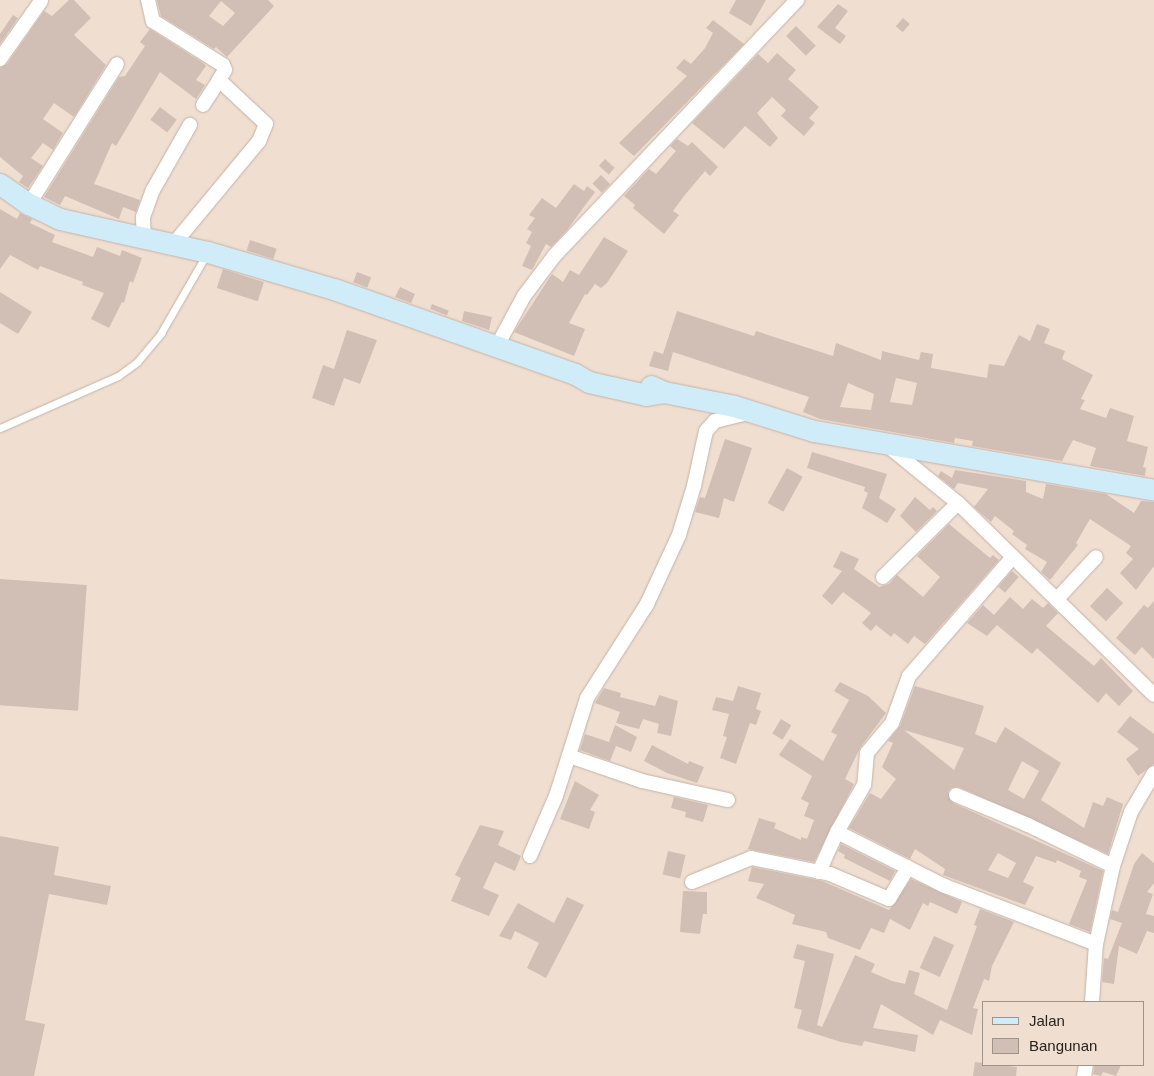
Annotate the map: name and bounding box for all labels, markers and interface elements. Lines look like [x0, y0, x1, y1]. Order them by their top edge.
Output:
legend [982, 1001, 1144, 1066]
text: Jalan [1029, 1012, 1065, 1029]
text: Bangunan [1029, 1037, 1097, 1054]

